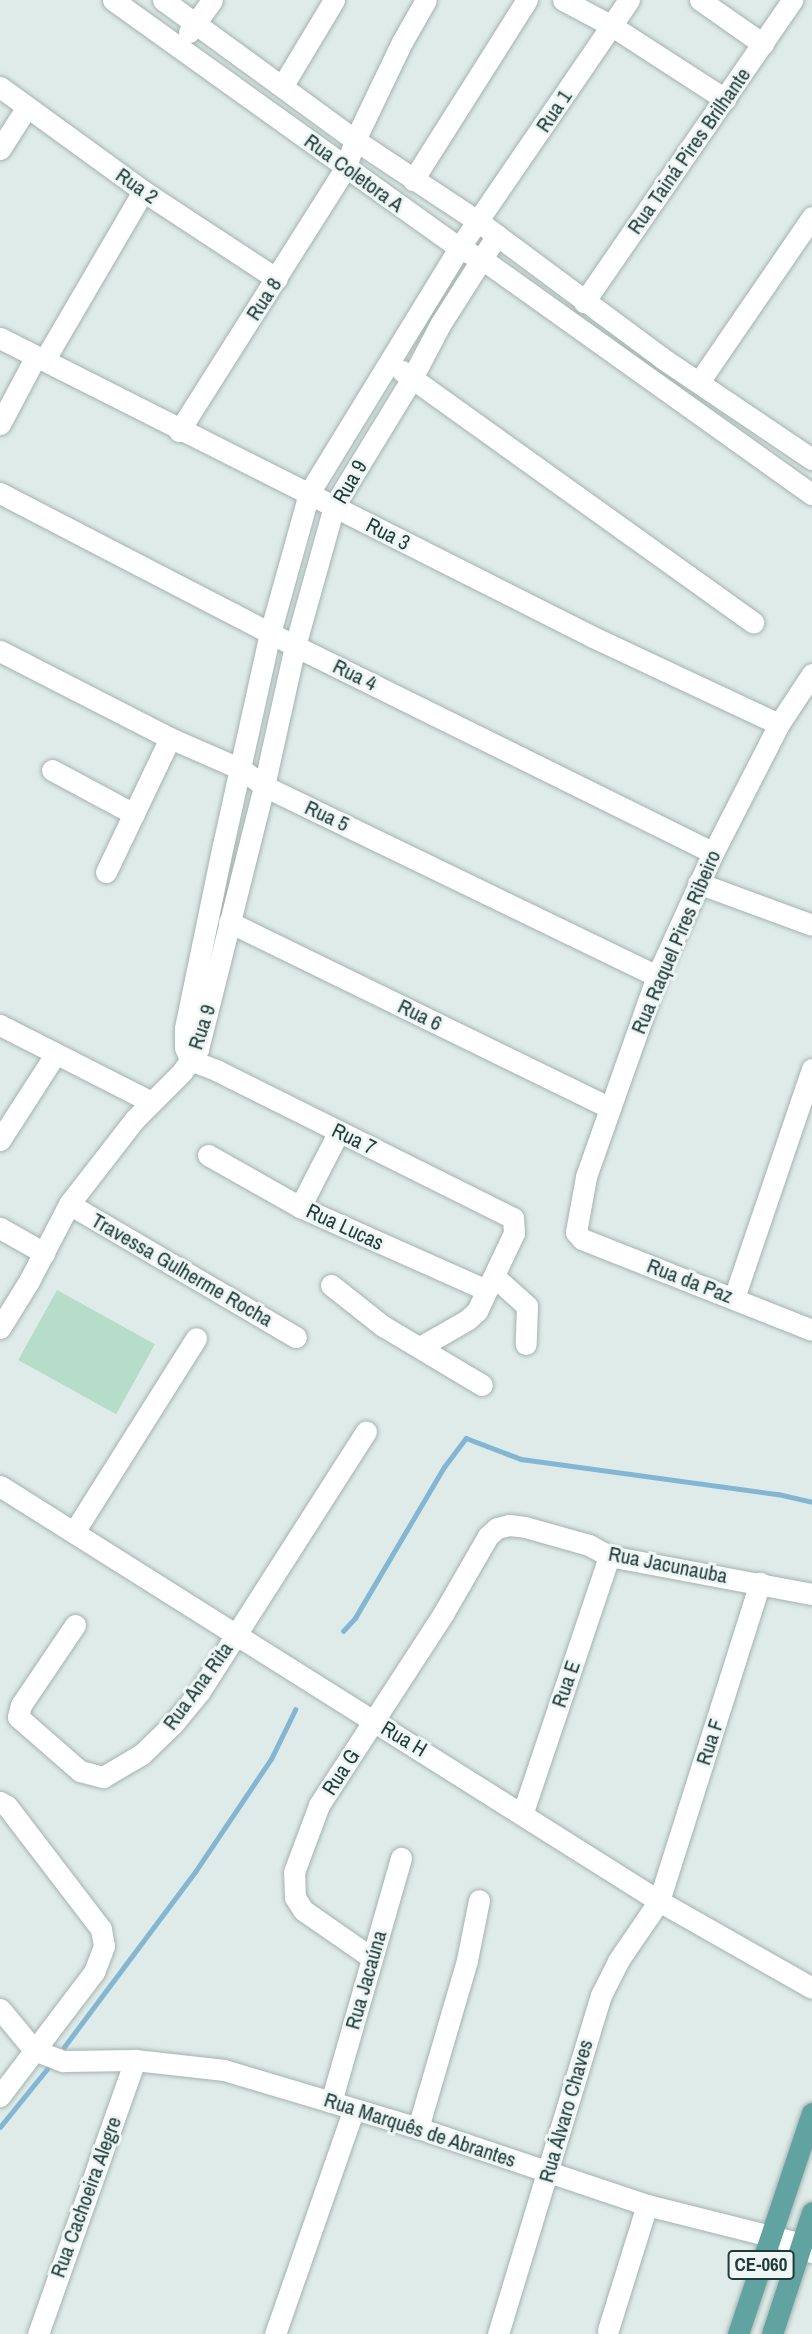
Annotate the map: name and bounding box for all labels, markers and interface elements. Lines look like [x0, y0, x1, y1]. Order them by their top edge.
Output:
street label: Rua Tainá Pires Brilhante [622, 63, 756, 239]
street label: Rua 1 [531, 85, 577, 137]
street label: Rua Coletora A [299, 128, 409, 218]
street label: Rua 2 [111, 163, 163, 209]
street label: Rua 8 [241, 273, 287, 325]
street label: Rua 9 [328, 456, 372, 508]
street label: Rua 3 [362, 512, 414, 556]
street label: Rua 4 [329, 654, 381, 696]
street label: Rua 5 [301, 795, 353, 837]
street label: Rua Raquel Pires Ribeiro [626, 846, 726, 1038]
street label: Rua 6 [394, 994, 446, 1036]
street label: Rua 9 [183, 1001, 221, 1053]
street label: Rua 7 [328, 1118, 380, 1160]
street label: Rua Lucas [302, 1198, 388, 1256]
street label: Travessa Gulherme Rocha [87, 1208, 277, 1332]
street label: Rua da Paz [643, 1253, 737, 1309]
street label: Rua Jacunauba [606, 1541, 730, 1589]
street label: Rua Ana Rita [157, 1637, 239, 1735]
street label: Rua E [546, 1657, 586, 1711]
street label: Rua H [377, 1716, 431, 1762]
street label: Rua F [691, 1716, 729, 1768]
street label: Rua G [317, 1744, 365, 1800]
street label: Rua Jacaúna [340, 1928, 392, 2032]
street label: Rua Álvaro Chaves [533, 2036, 599, 2186]
street label: Rua Marquês de Abrantes [321, 2087, 519, 2173]
street label: Rua Cachoeira Alegre [45, 2113, 127, 2281]
road number: CE-060 [726, 2250, 796, 2280]

